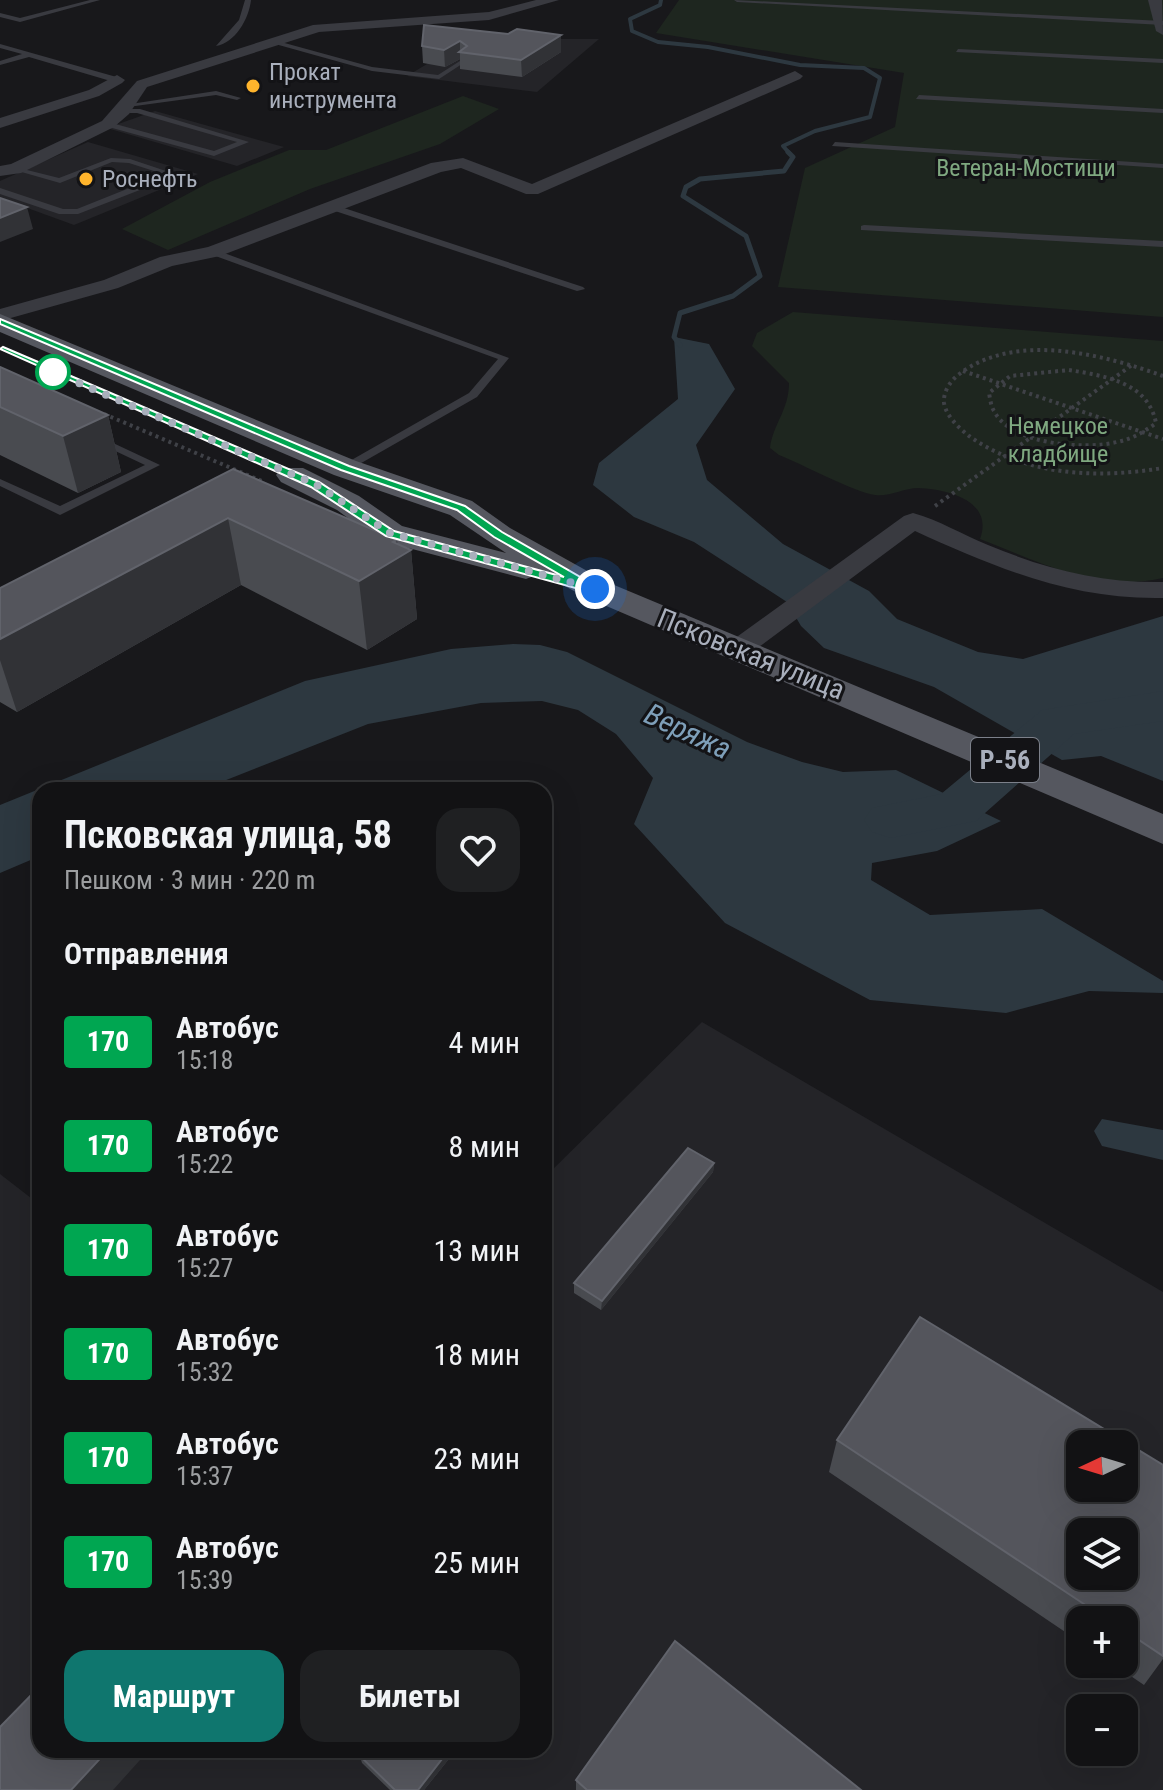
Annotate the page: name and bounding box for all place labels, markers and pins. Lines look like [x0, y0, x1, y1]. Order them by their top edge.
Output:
place label: Прокат инструмента [269, 58, 397, 114]
marker: Прокат инструмента [244, 77, 262, 95]
place label: Роснефть [102, 165, 198, 193]
marker: Роснефть [77, 170, 95, 188]
unlabelled marker [36, 355, 70, 389]

